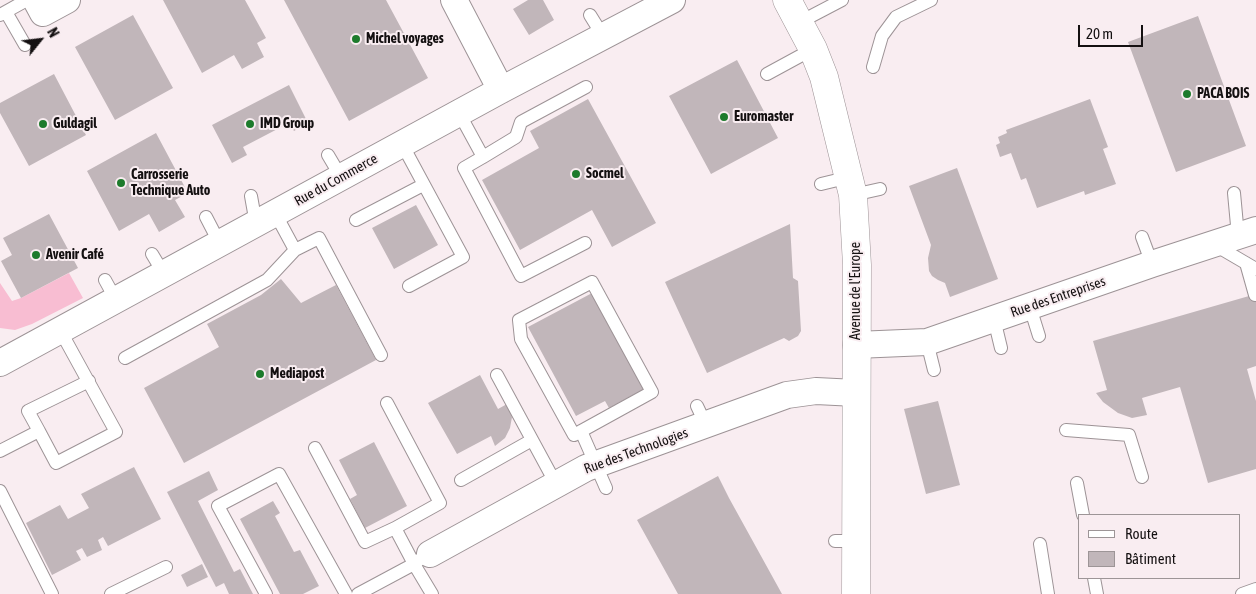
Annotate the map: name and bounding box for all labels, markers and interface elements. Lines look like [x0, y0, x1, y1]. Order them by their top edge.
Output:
north arrow [15, 15, 65, 65]
scale bar [1081, 15, 1146, 47]
text: N [44, 25, 62, 40]
text: 20 m [1086, 25, 1113, 42]
place label: Michel voyages [366, 31, 444, 47]
marker: Michel voyages [350, 33, 362, 45]
place label: PACA BOIS [1197, 86, 1249, 102]
marker: PACA BOIS [1181, 88, 1193, 100]
place label: Euromaster [734, 109, 793, 125]
marker: Euromaster [718, 111, 730, 123]
place label: Guldagil [53, 116, 97, 132]
place label: IMD Group [260, 116, 314, 132]
marker: Guldagil [37, 118, 49, 130]
marker: IMD Group [244, 118, 256, 130]
street label: Rue du Commerce [292, 150, 380, 210]
place label: Socmel [586, 166, 624, 182]
place label: Carrosserie Technique Auto [131, 167, 210, 200]
marker: Socmel [570, 168, 582, 180]
marker: Carrosserie Technique Auto [115, 177, 127, 189]
street label: Avenue de l'Europe [848, 242, 864, 340]
place label: Avenir Café [46, 247, 104, 263]
marker: Avenir Café [30, 249, 42, 261]
street label: Rue des Entreprises [1008, 273, 1108, 321]
place label: Mediapost [270, 366, 324, 382]
marker: Mediapost [254, 368, 266, 380]
street label: Rue des Technologies [582, 424, 690, 478]
legend [1078, 514, 1241, 579]
text: Route [1125, 525, 1158, 542]
text: Bâtiment [1125, 550, 1176, 567]

